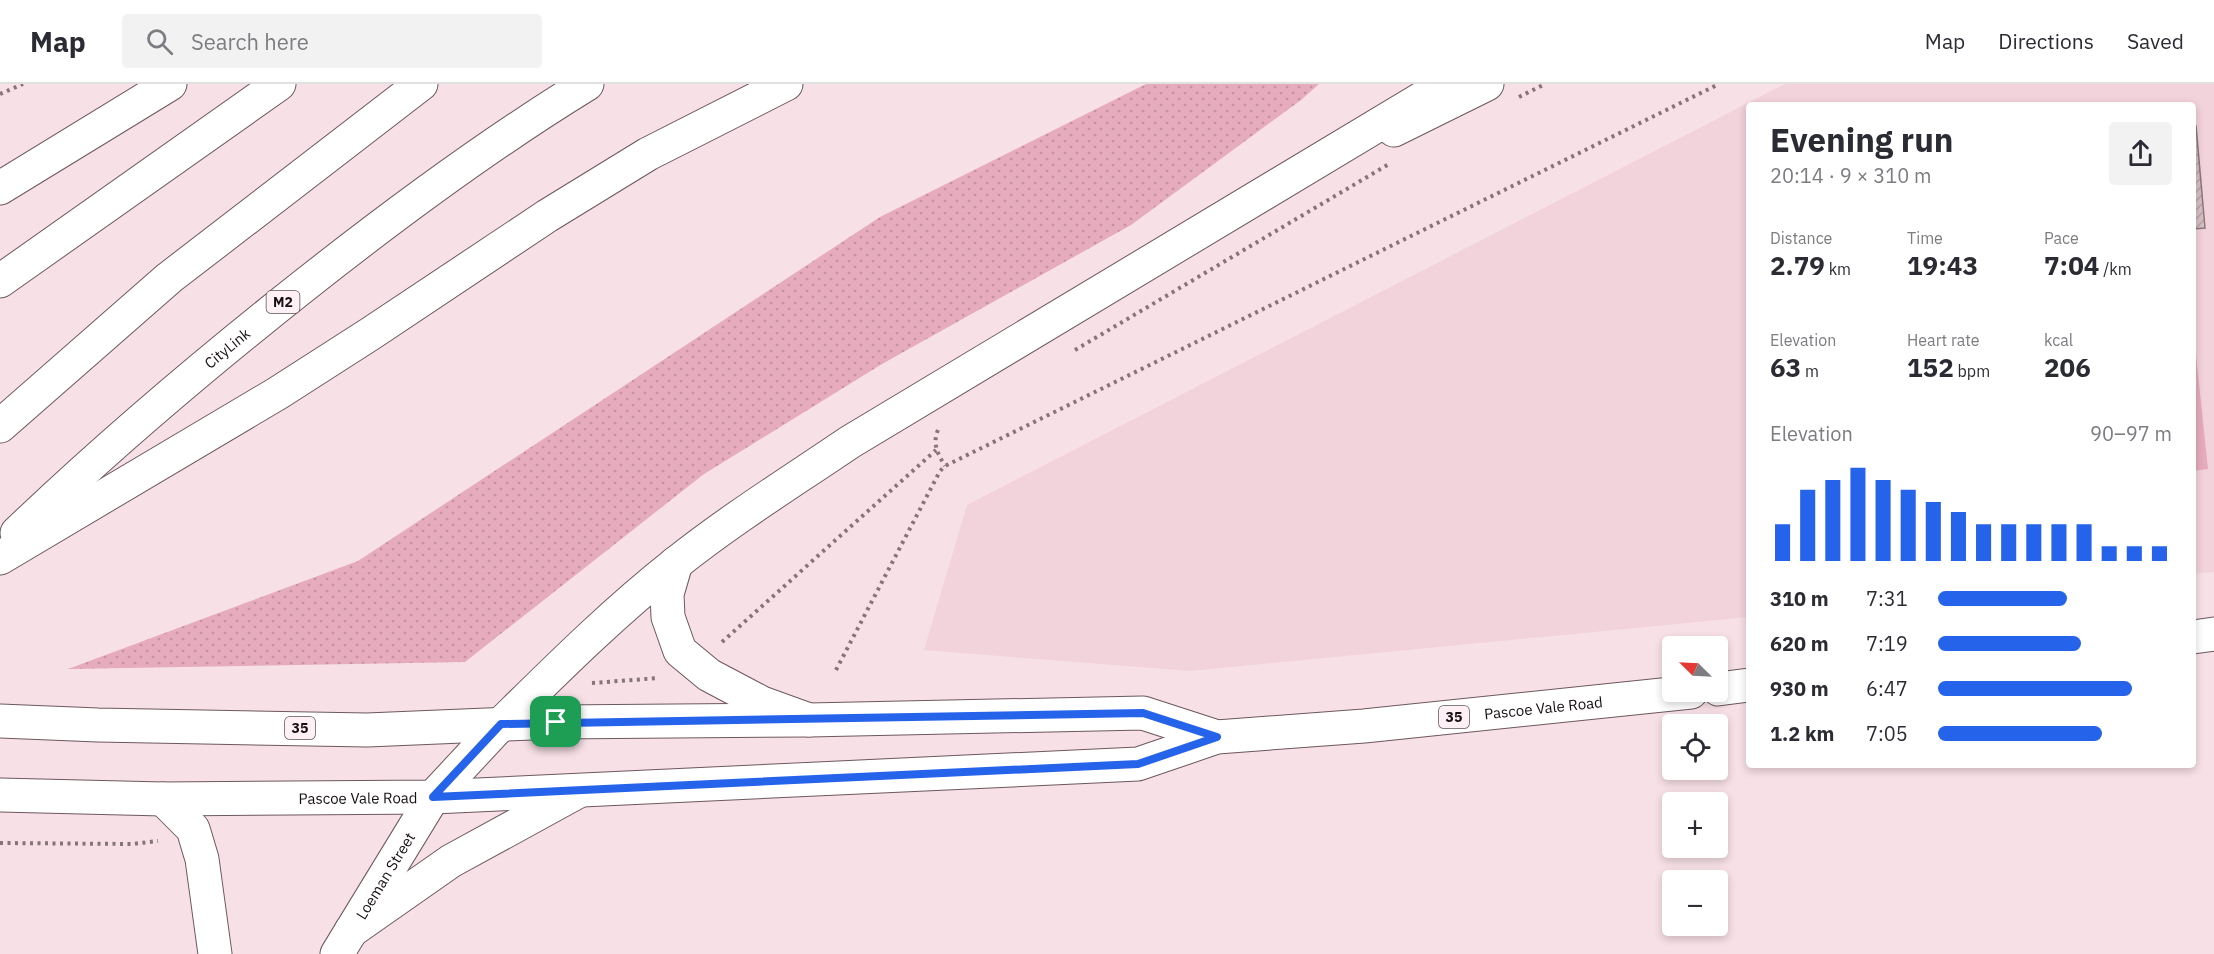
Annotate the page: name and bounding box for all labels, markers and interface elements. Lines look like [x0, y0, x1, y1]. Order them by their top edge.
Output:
search box [122, 14, 542, 68]
text: Map [30, 23, 86, 60]
icon: search [143, 25, 176, 58]
text: Search here [191, 27, 309, 56]
text: Map [1925, 27, 1965, 55]
text: Directions [1998, 27, 2094, 55]
text: Saved [2127, 27, 2184, 55]
text: Evening run [1770, 118, 1954, 161]
button: share [2109, 122, 2172, 185]
text: 20:14 · 9 × 310 m [1770, 162, 1931, 189]
text: Distance [1770, 228, 1832, 248]
text: Time [1907, 228, 1943, 248]
text: Pace [2044, 228, 2079, 248]
text: 2.79 [1770, 248, 1825, 282]
text: 19:43 [1907, 248, 1978, 282]
text: 7:04 [2044, 248, 2099, 282]
text: km [1825, 259, 1851, 279]
text: /km [2099, 259, 2132, 279]
road number: M2 [266, 291, 300, 313]
street label: CityLink [200, 323, 254, 372]
text: Elevation [1770, 330, 1836, 350]
text: Heart rate [1907, 330, 1980, 350]
text: kcal [2044, 330, 2073, 350]
text: 63 [1770, 350, 1801, 384]
text: 152 [1907, 350, 1954, 384]
text: 206 [2044, 350, 2091, 384]
text: m [1801, 361, 1819, 381]
text: bpm [1954, 361, 1990, 381]
text: Elevation [1770, 420, 1853, 447]
text: 90–97 m [2090, 420, 2172, 447]
text: 310 m [1770, 585, 1829, 612]
text: 7:31 [1866, 585, 1908, 612]
text: 620 m [1770, 630, 1829, 657]
text: 7:19 [1866, 630, 1908, 657]
north arrow [1662, 636, 1728, 702]
map controls [1662, 636, 1728, 936]
text: 930 m [1770, 675, 1829, 702]
text: 6:47 [1866, 675, 1908, 702]
street label: Pascoe Vale Road [1483, 692, 1604, 723]
pin [530, 696, 581, 747]
icon: arrive [539, 705, 572, 738]
road number: 35 [1439, 706, 1469, 728]
button: locate [1662, 714, 1728, 780]
road number: 35 [285, 717, 315, 739]
text: 1.2 km [1770, 720, 1834, 747]
text: 7:05 [1866, 720, 1908, 747]
street label: Pascoe Vale Road [298, 788, 418, 807]
button: + [1662, 792, 1728, 858]
street label: Loeman Street [351, 829, 419, 922]
button: − [1662, 870, 1728, 936]

